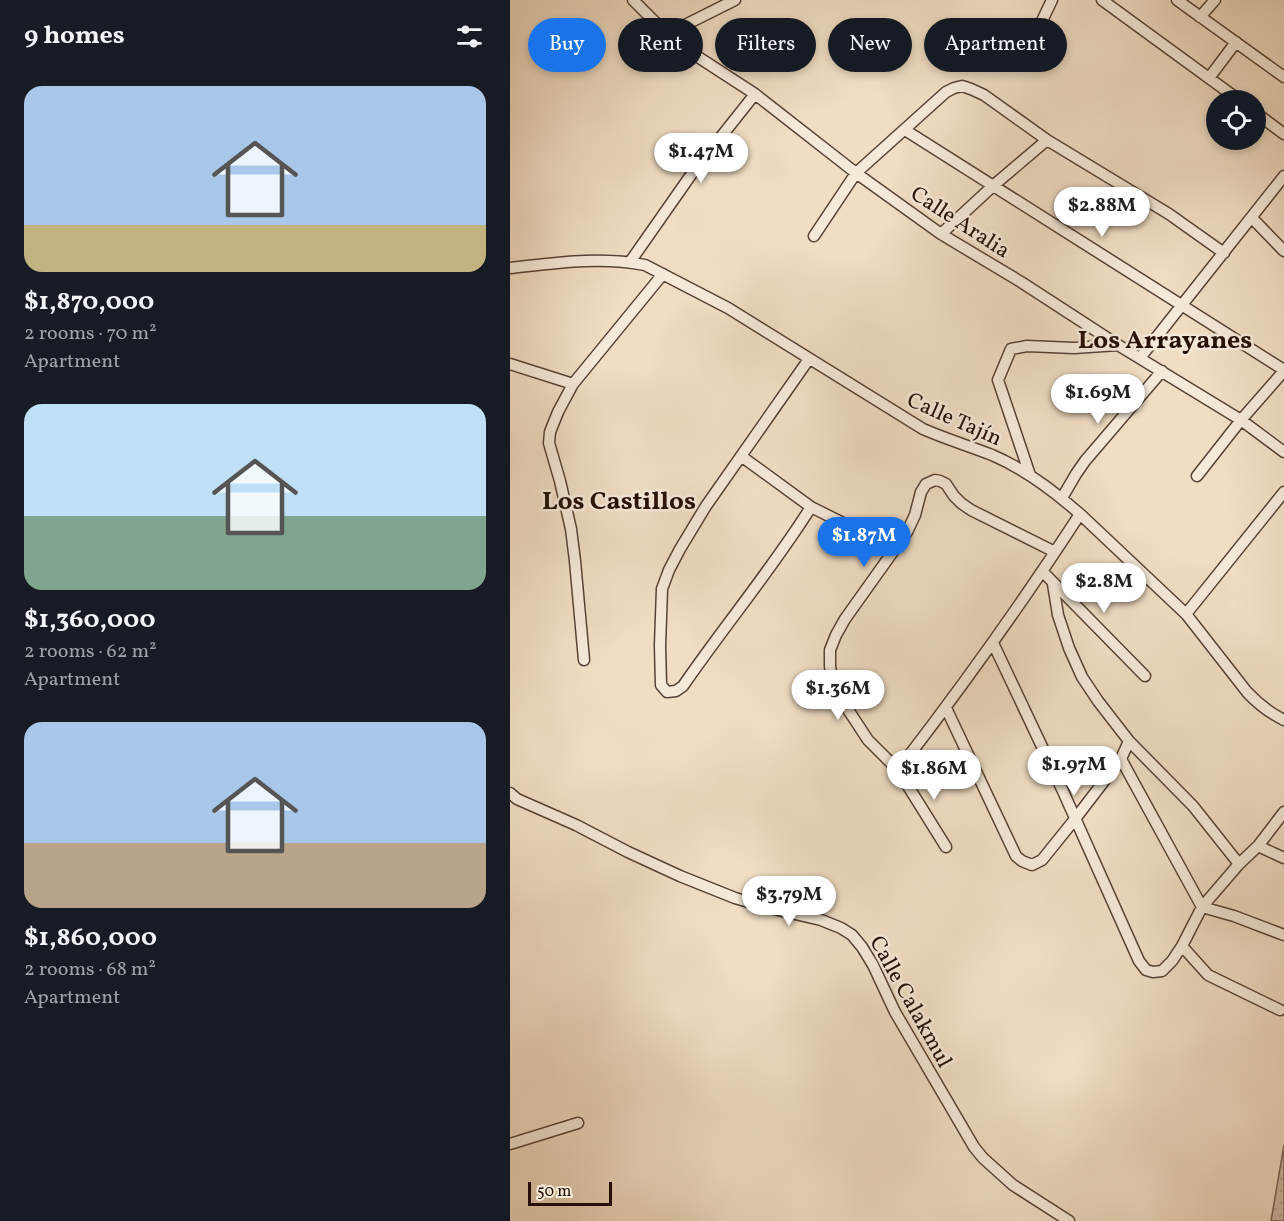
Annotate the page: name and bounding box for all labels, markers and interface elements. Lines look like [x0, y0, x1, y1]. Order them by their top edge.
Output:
text: 9 homes [24, 18, 125, 54]
chip: Buy [528, 18, 606, 72]
chip: Rent [618, 18, 703, 72]
chip: Filters [715, 18, 816, 72]
chip: New [828, 18, 912, 72]
chip: Apartment [924, 18, 1067, 72]
icon: filters [453, 20, 486, 53]
map controls [1206, 90, 1266, 150]
button: locate [1206, 90, 1266, 150]
icon: home [201, 125, 309, 233]
pin: $1.47M [652, 133, 750, 184]
text: $1.47M [668, 138, 734, 166]
street label: Calle Aralia [904, 179, 1016, 267]
pin: $2.88M [1053, 187, 1151, 238]
text: $2.88M [1068, 192, 1136, 220]
text: $1,870,000 [24, 284, 154, 320]
text: 2 rooms · 70 m² [24, 320, 157, 348]
district label: Los Arrayanes [1078, 323, 1252, 359]
text: Apartment [24, 348, 120, 376]
pin: $1.69M [1049, 374, 1147, 425]
text: $1.69M [1065, 379, 1131, 407]
street label: Calle Tajín [901, 386, 1006, 455]
icon: home [201, 443, 309, 551]
district label: Los Castillos [542, 484, 696, 520]
pin: $1.87M [815, 517, 913, 568]
text: $1.87M [832, 522, 896, 550]
pin: $2.8M [1062, 563, 1146, 614]
text: $2.8M [1075, 568, 1133, 596]
text: $1,360,000 [24, 602, 156, 638]
text: 2 rooms · 62 m² [24, 638, 157, 666]
text: Apartment [24, 666, 120, 694]
pin: $1.36M [789, 670, 887, 721]
text: $1.36M [806, 675, 871, 703]
pin: $1.97M [1025, 746, 1123, 797]
pin: $1.86M [885, 750, 983, 801]
text: $1.97M [1042, 751, 1106, 779]
text: $1.86M [901, 755, 967, 783]
icon: home [201, 761, 309, 869]
pin: $3.79M [740, 876, 838, 927]
text: $3.79M [756, 881, 822, 909]
text: $1,860,000 [24, 920, 157, 956]
street label: Calle Calakmul [861, 931, 959, 1074]
text: 2 rooms · 68 m² [24, 956, 156, 984]
text: Apartment [24, 984, 120, 1012]
scale bar [528, 1179, 612, 1206]
text: 50 m [537, 1181, 571, 1203]

